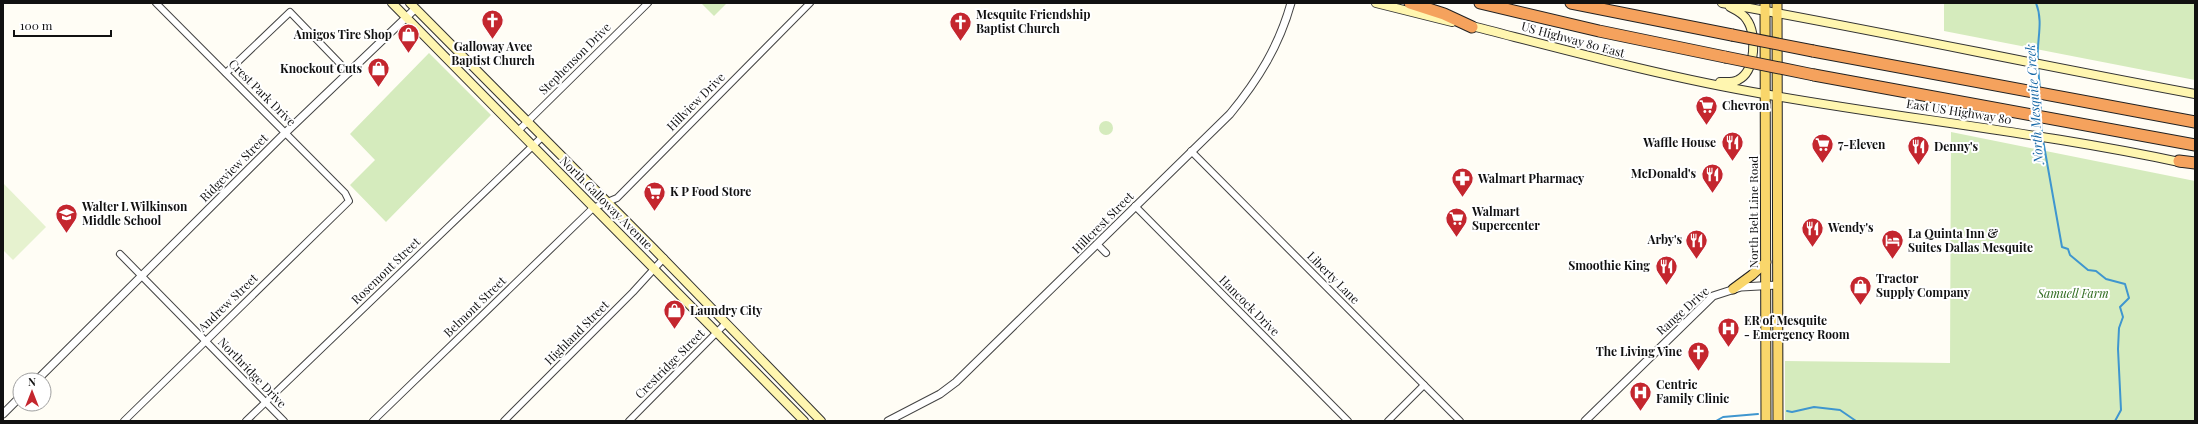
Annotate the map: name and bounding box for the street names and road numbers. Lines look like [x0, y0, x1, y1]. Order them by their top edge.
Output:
street label: US Highway 80 East [1520, 18, 1628, 61]
street label: Stephenson Drive [535, 19, 614, 98]
street label: Crest Park Drive [226, 55, 300, 129]
street label: Hillview Drive [663, 69, 728, 134]
street label: East US Highway 80 [1905, 95, 2013, 127]
street label: Ridgeview Street [196, 129, 271, 205]
street label: North Galloway Avenue [557, 152, 657, 252]
street label: North Belt Line Road [1745, 156, 1761, 268]
street label: Hillcrest Street [1068, 187, 1137, 257]
street label: Rosemont Street [348, 233, 424, 307]
street label: Liberty Lane [1304, 248, 1363, 307]
street label: Andrew Street [193, 269, 261, 335]
street label: Belmont Street [440, 272, 509, 340]
street label: Hancock Drive [1216, 272, 1283, 339]
street label: Range Drive [1653, 282, 1712, 338]
street label: Highland Street [541, 296, 612, 368]
street label: Crestridge Street [631, 324, 708, 402]
street label: Northridge Drive [215, 334, 290, 411]

